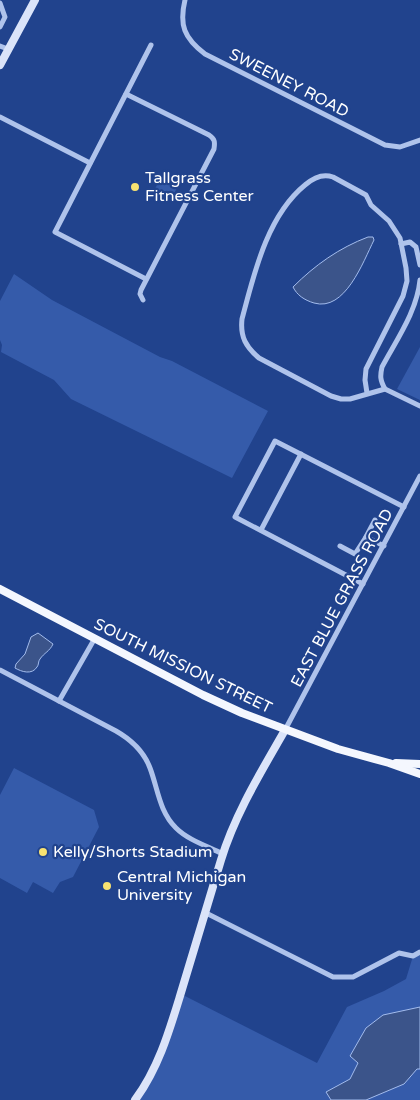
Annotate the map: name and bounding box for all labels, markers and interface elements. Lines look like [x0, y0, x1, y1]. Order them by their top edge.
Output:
street label: SWEENEY ROAD [226, 44, 352, 122]
place label: Tallgrass Fitness Center [145, 168, 254, 206]
marker: Tallgrass Fitness Center [129, 181, 141, 193]
street label: EAST BLUE GRASS ROAD [286, 505, 398, 691]
street label: SOUTH MISSION STREET [91, 614, 276, 718]
place label: Kelly/Shorts Stadium [53, 842, 213, 862]
marker: Kelly/Shorts Stadium [37, 846, 49, 858]
place label: Central Michigan University [117, 867, 246, 905]
marker: Central Michigan University [101, 880, 113, 892]

